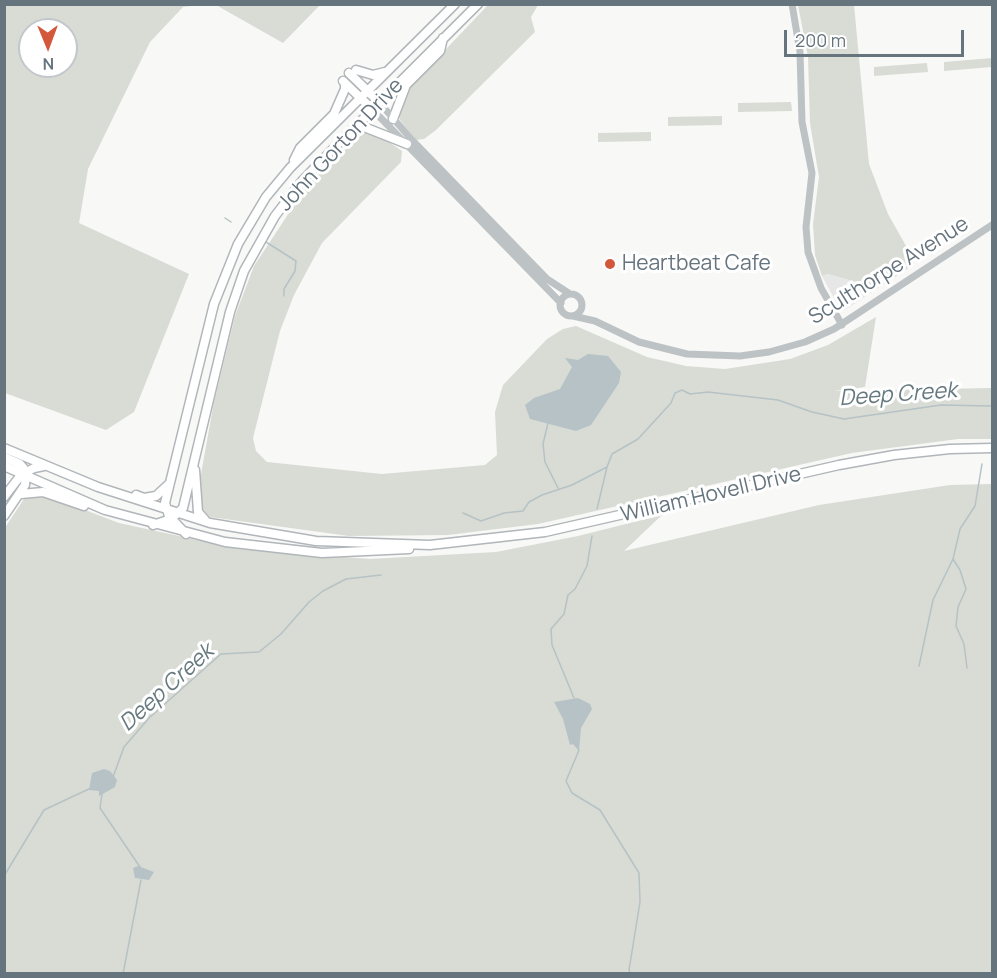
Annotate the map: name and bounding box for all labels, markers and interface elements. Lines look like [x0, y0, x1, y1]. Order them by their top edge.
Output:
north arrow [18, 18, 78, 78]
scale bar [787, 18, 967, 56]
text: 200 m [795, 28, 846, 52]
text: N [42, 53, 54, 75]
street label: John Gorton Drive [273, 73, 409, 217]
street label: Sculthorpe Avenue [804, 212, 974, 330]
place label: Heartbeat Cafe [622, 251, 771, 277]
marker: Heartbeat Cafe [603, 257, 617, 271]
water label: Deep Creek [838, 378, 958, 412]
street label: William Hovell Drive [618, 462, 804, 528]
water label: Deep Creek [114, 639, 220, 737]

